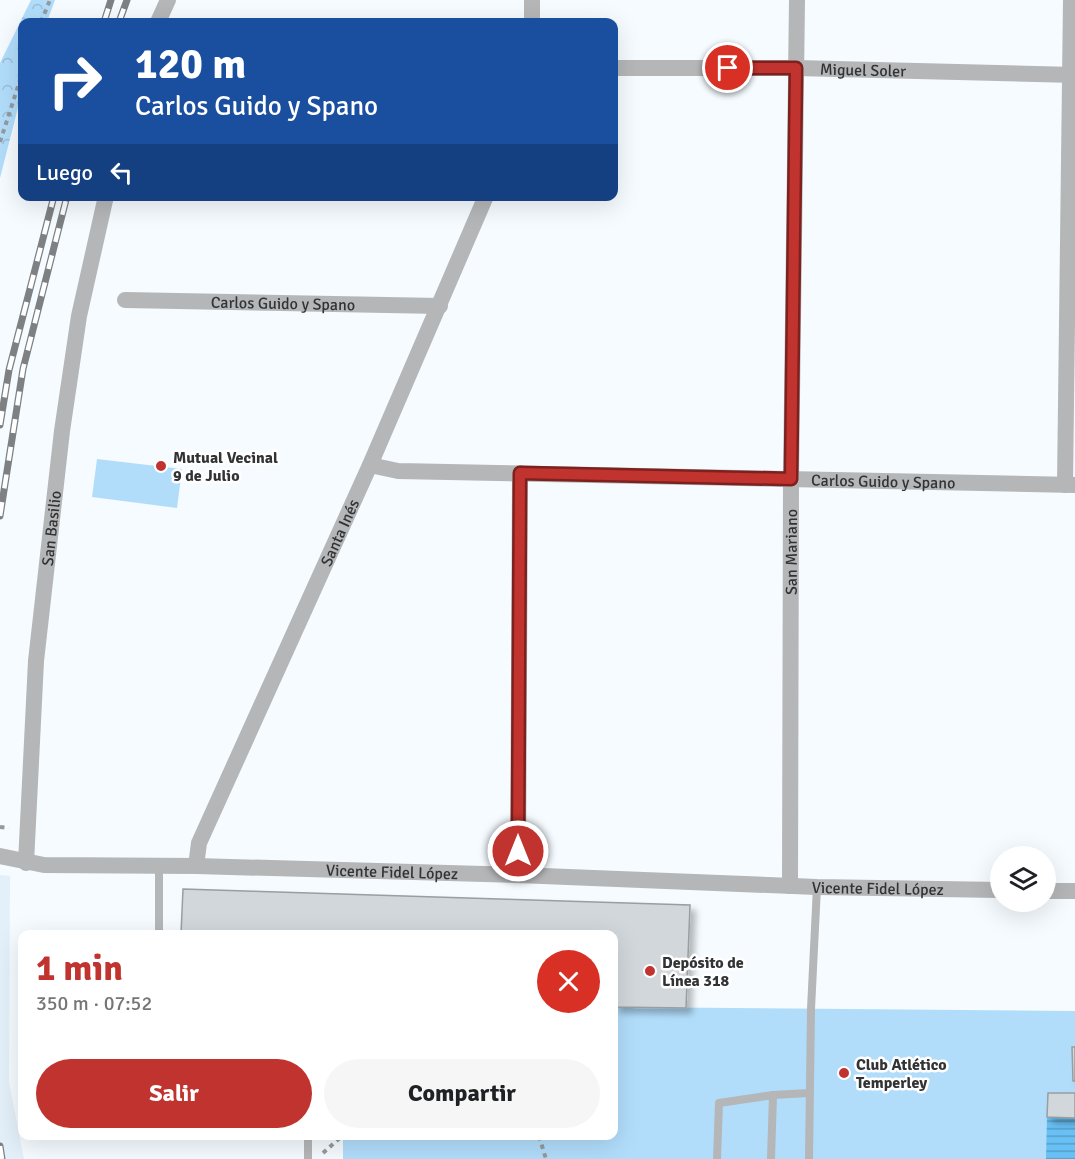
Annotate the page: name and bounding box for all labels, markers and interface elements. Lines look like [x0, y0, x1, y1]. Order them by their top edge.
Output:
text: 120 m [135, 39, 246, 90]
icon: right [36, 42, 114, 120]
pin [702, 42, 753, 93]
icon: arrive [711, 51, 744, 84]
street label: Miguel Soler [820, 60, 906, 82]
text: Carlos Guido y Spano [135, 90, 378, 123]
icon: left [105, 156, 138, 189]
text: Luego [36, 159, 93, 186]
street label: Carlos Guido y Spano [211, 293, 355, 315]
place label: Mutual Vecinal 9 de Julio [173, 448, 278, 486]
marker: Mutual Vecinal 9 de Julio [154, 459, 168, 473]
street label: Carlos Guido y Spano [811, 471, 956, 494]
street label: San Basilio [38, 489, 66, 567]
street label: Santa Inés [317, 496, 364, 570]
street label: San Mariano [782, 509, 802, 595]
position arrow [486, 819, 550, 883]
map controls [990, 846, 1056, 912]
button: layers [990, 846, 1056, 912]
street label: Vicente Fidel López [326, 861, 458, 884]
street label: Vicente Fidel López [811, 878, 944, 900]
text: 1 min [36, 946, 123, 991]
button: close [537, 950, 600, 1013]
place label: Depósito de Línea 318 [662, 953, 744, 991]
marker: Depósito de Línea 318 [643, 964, 657, 978]
text: 350 m · 07:52 [36, 991, 152, 1016]
place label: Club Atlético Temperley [856, 1055, 947, 1093]
button: Salir [36, 1059, 312, 1128]
button: Compartir [324, 1059, 600, 1128]
marker: Club Atlético Temperley [837, 1066, 851, 1080]

